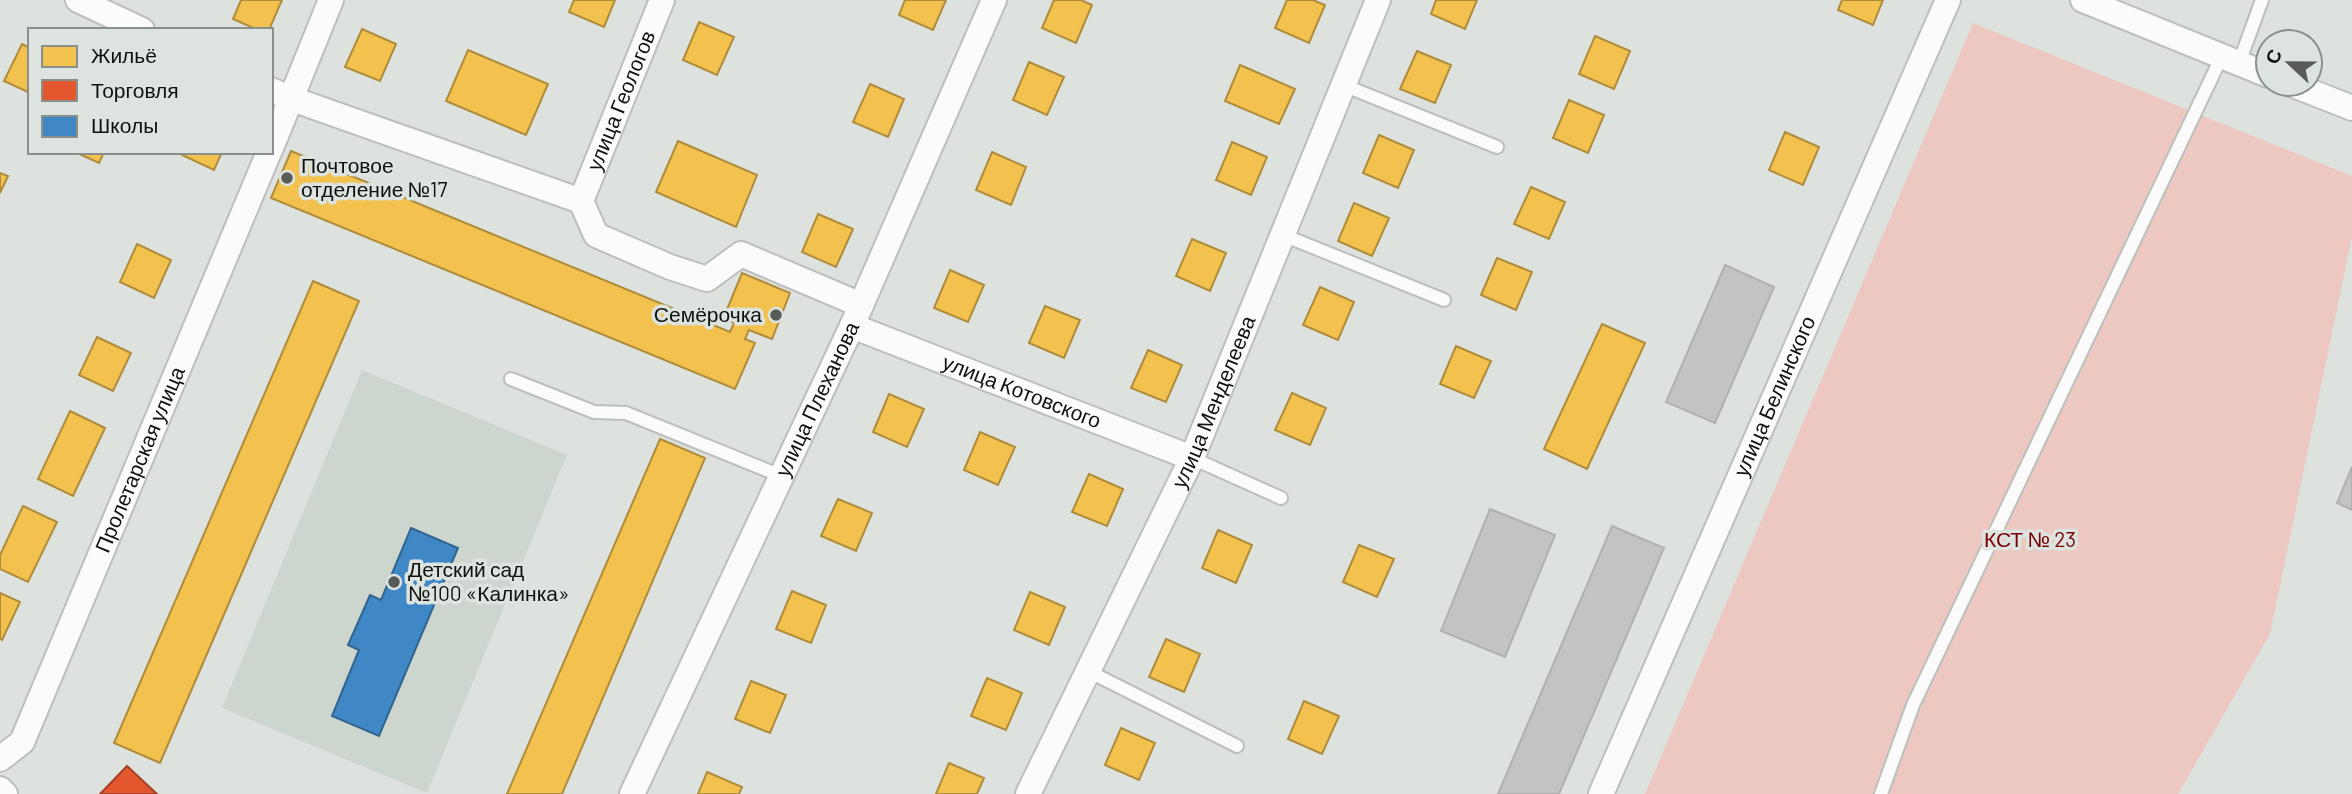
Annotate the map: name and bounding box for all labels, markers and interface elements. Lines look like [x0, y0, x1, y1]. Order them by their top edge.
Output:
street label: улица Геологов [581, 26, 659, 174]
legend [28, 28, 273, 154]
north arrow [2254, 28, 2324, 98]
text: Жильё [91, 42, 157, 67]
text: С [2260, 46, 2286, 67]
text: Торговля [91, 77, 179, 102]
text: Школы [91, 112, 158, 137]
place label: Почтовое отделение №17 [301, 152, 447, 201]
marker: Почтовое отделение №17 [279, 170, 295, 186]
place label: Семёрочка [654, 301, 762, 326]
marker: Семёрочка [768, 307, 784, 323]
street label: улица Менделеева [1165, 311, 1260, 492]
street label: улица Белинского [1727, 312, 1819, 480]
street label: улица Плеханова [769, 317, 863, 480]
street label: улица Котовского [939, 348, 1105, 433]
street label: Пролетарская улица [89, 362, 189, 556]
park label: КСТ № 23 [1984, 526, 2076, 551]
place label: Детский сад №100 «Калинка» [408, 556, 569, 605]
marker: Детский сад №100 «Калинка» [386, 574, 402, 590]

